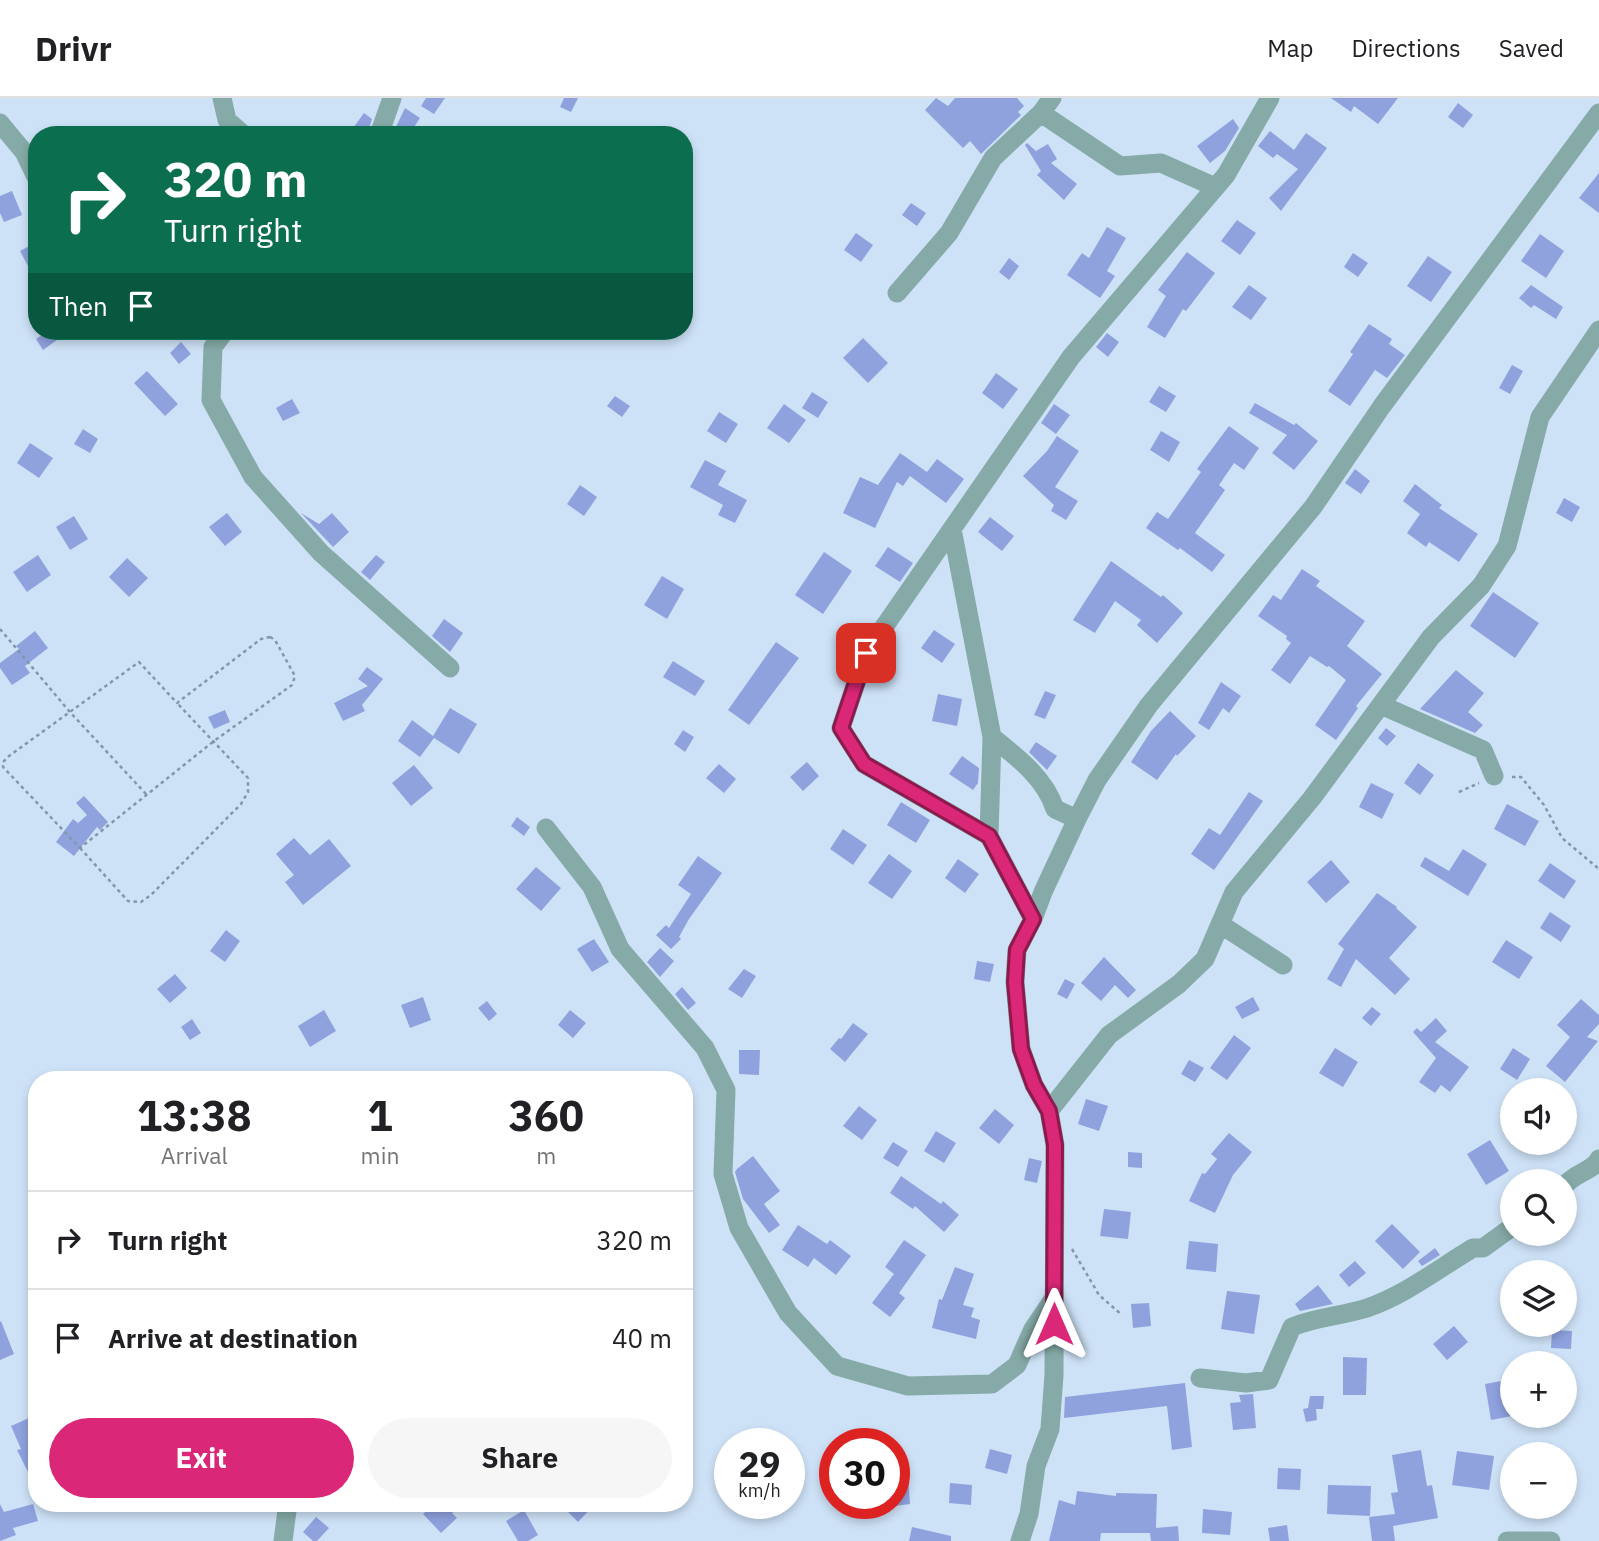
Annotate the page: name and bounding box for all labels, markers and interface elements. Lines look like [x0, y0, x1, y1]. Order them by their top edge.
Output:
text: Drivr [35, 27, 112, 70]
text: Map [1267, 32, 1313, 64]
text: Directions [1351, 32, 1461, 64]
text: Saved [1499, 32, 1564, 64]
text: 320 m [164, 147, 308, 210]
icon: right [49, 154, 140, 245]
text: Turn right [164, 209, 302, 251]
icon: arrive [122, 287, 160, 325]
text: Then [49, 289, 108, 323]
pin [836, 623, 896, 683]
icon: arrive [847, 634, 885, 672]
map controls [1500, 1078, 1577, 1519]
button: sound [1500, 1078, 1577, 1155]
text: 13:38 [137, 1088, 252, 1143]
text: 1 [367, 1088, 393, 1143]
text: 360 [508, 1088, 584, 1143]
text: Arrival [161, 1140, 228, 1170]
text: min [361, 1140, 399, 1170]
text: m [536, 1140, 556, 1170]
button: search [1500, 1169, 1577, 1246]
icon: right [49, 1221, 87, 1259]
text: Turn right [108, 1223, 227, 1257]
text: 320 m [596, 1223, 672, 1257]
button: layers [1500, 1260, 1577, 1337]
position arrow [1017, 1287, 1091, 1361]
icon: arrive [49, 1319, 87, 1357]
text: Arrive at destination [108, 1321, 358, 1355]
text: 40 m [612, 1321, 672, 1355]
button: + [1500, 1351, 1577, 1428]
button: Exit [49, 1418, 354, 1498]
button: Share [368, 1418, 672, 1498]
speed limit sign: 30 [819, 1428, 910, 1519]
text: 29 [738, 1441, 781, 1487]
button: − [1500, 1442, 1577, 1519]
text: km/h [738, 1479, 781, 1502]

